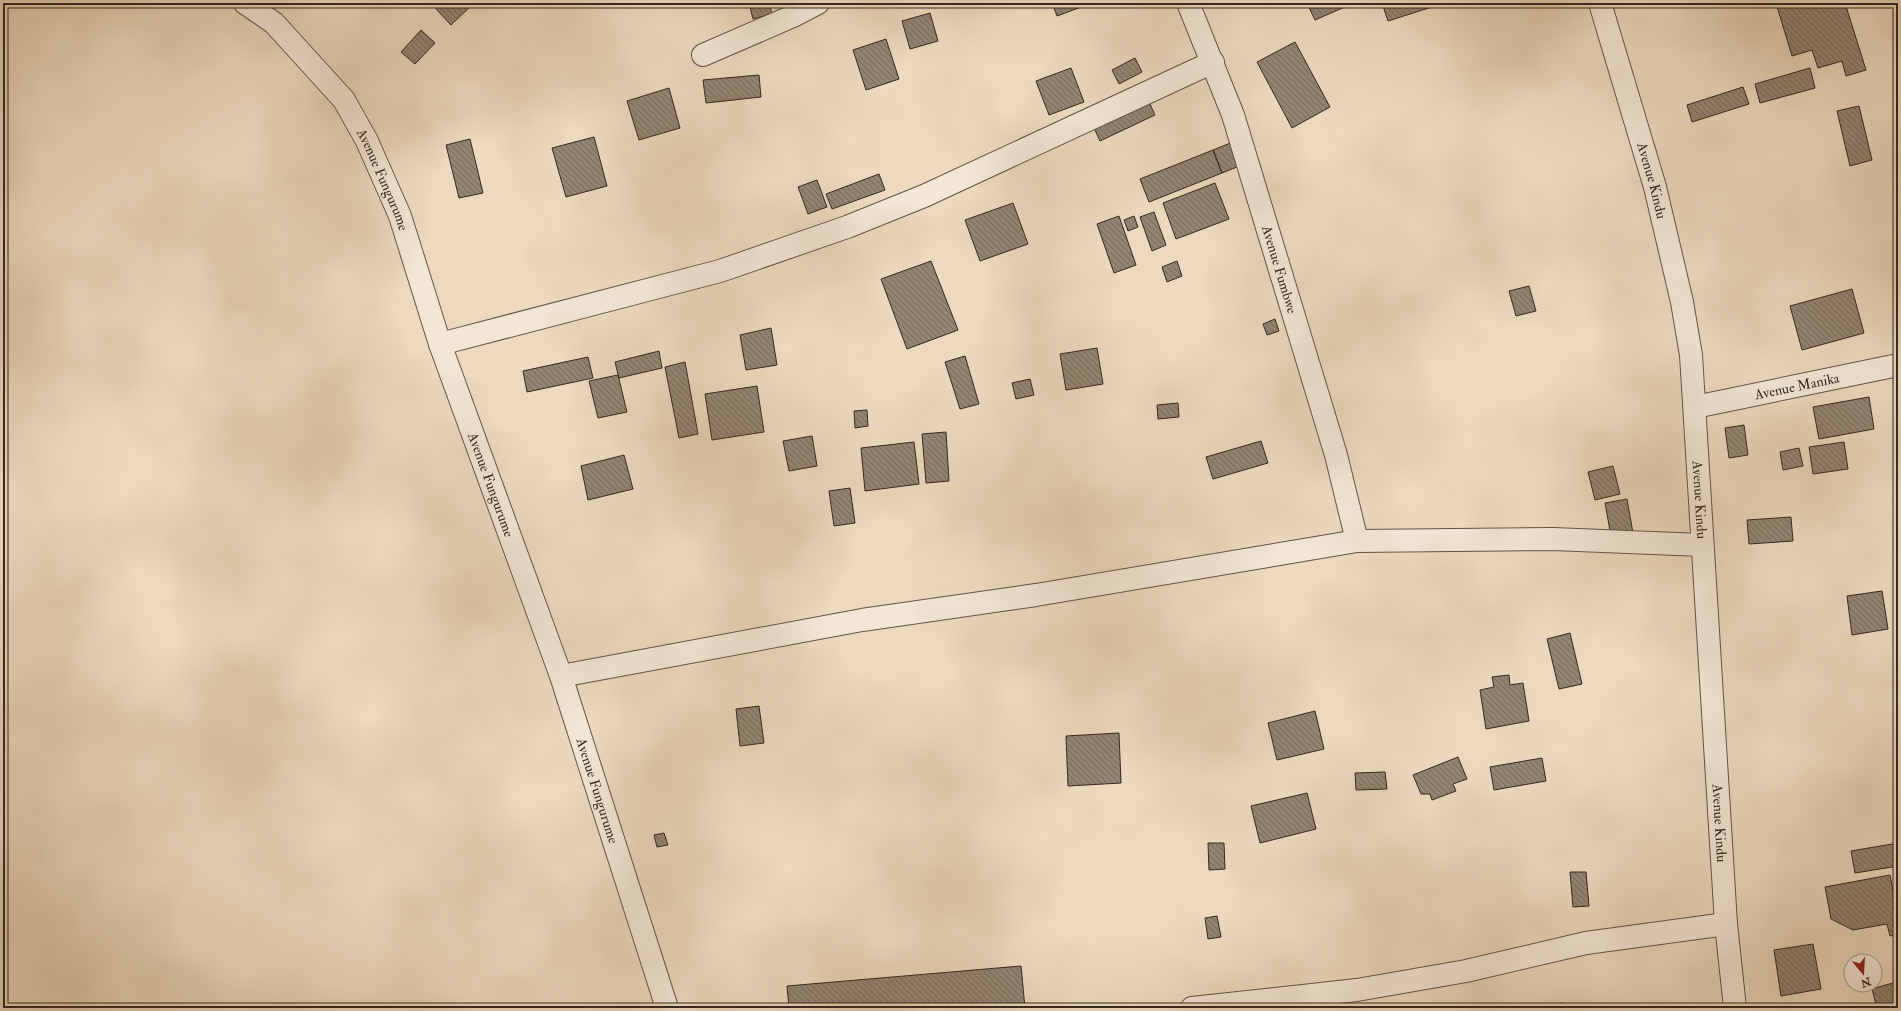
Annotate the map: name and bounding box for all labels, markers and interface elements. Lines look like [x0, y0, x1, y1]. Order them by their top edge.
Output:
street label: Avenue Fungurume [352, 125, 412, 233]
street label: Avenue Kindu [1633, 139, 1670, 220]
street label: Avenue Fumbwe [1258, 222, 1301, 316]
street label: Avenue Manika [1752, 369, 1841, 404]
street label: Avenue Fungurume [464, 429, 518, 539]
street label: Avenue Kindu [1688, 459, 1710, 539]
street label: Avenue Fungurume [572, 735, 622, 846]
street label: Avenue Kindu [1708, 783, 1730, 863]
north arrow [1843, 953, 1883, 993]
text: N [1858, 974, 1874, 990]

